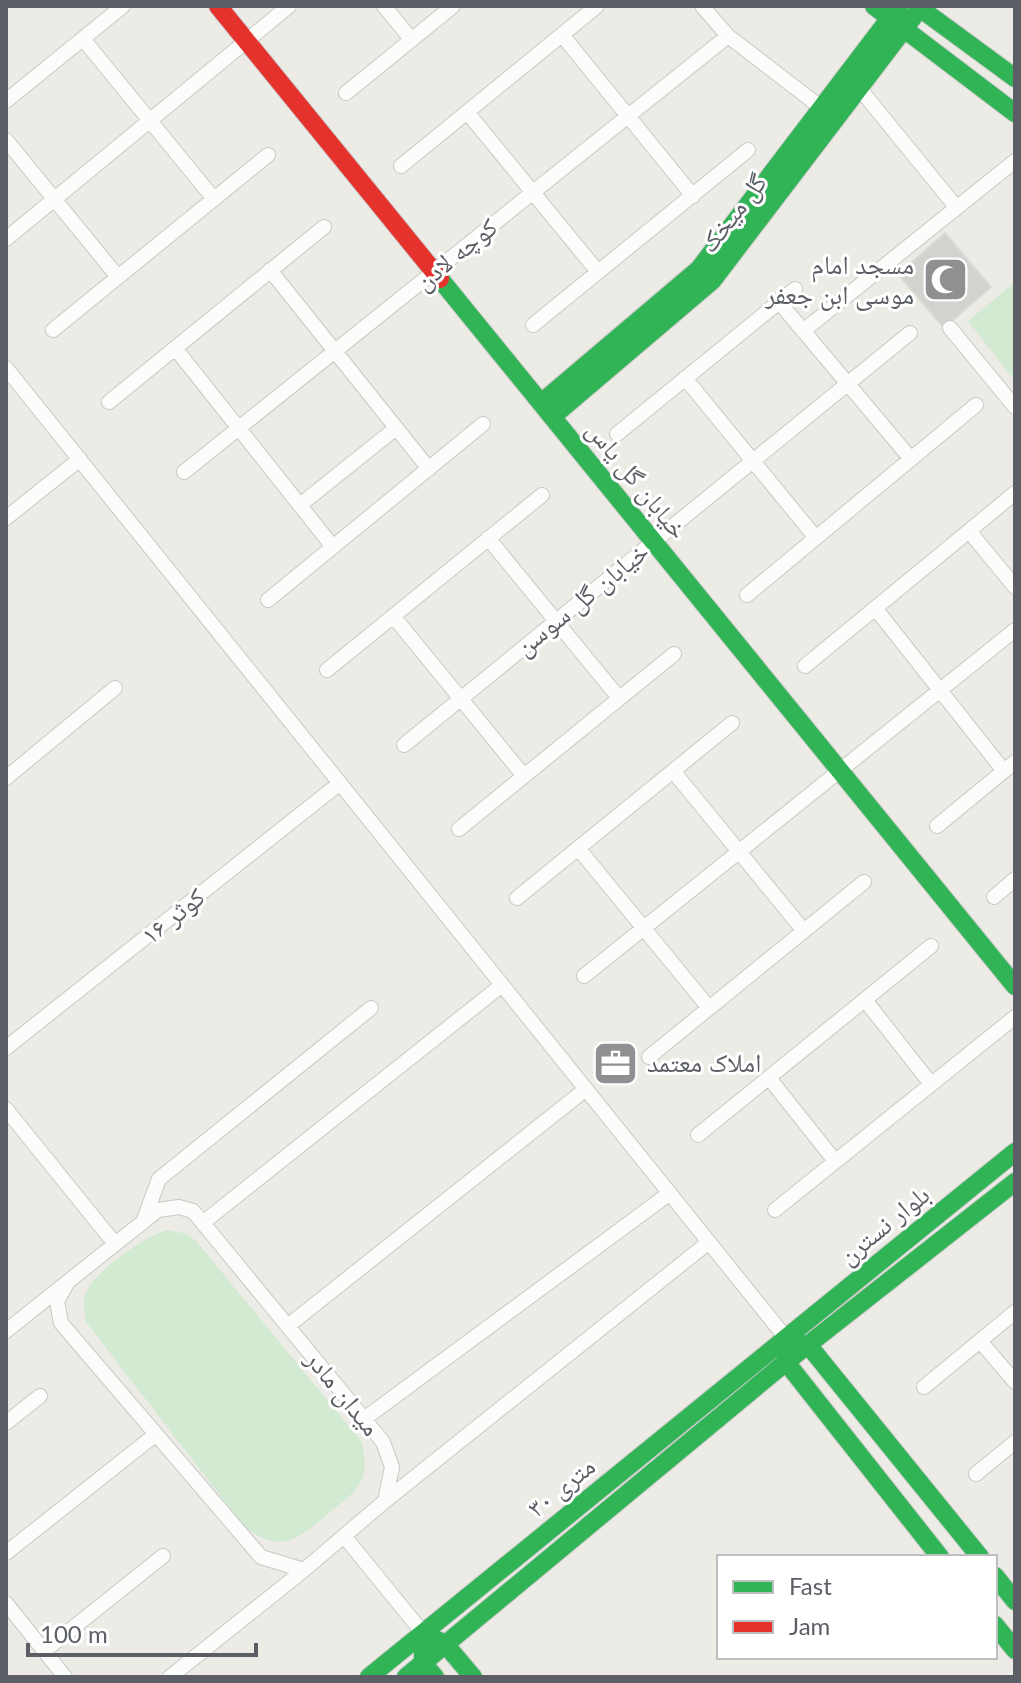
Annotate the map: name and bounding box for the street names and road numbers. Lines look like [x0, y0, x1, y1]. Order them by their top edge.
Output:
street label: گل میخک [691, 166, 774, 259]
street label: کوچه لادن [407, 210, 504, 297]
street label: خیابان گل یاس [580, 414, 695, 546]
street label: خیابان گل سوسن [508, 535, 655, 663]
street label: کوثر ۱۶ [134, 880, 211, 950]
street label: بلوار نسترن [831, 1178, 936, 1271]
street label: میدان مادر [298, 1342, 388, 1442]
street label: ۳۰ متری [520, 1449, 601, 1524]

